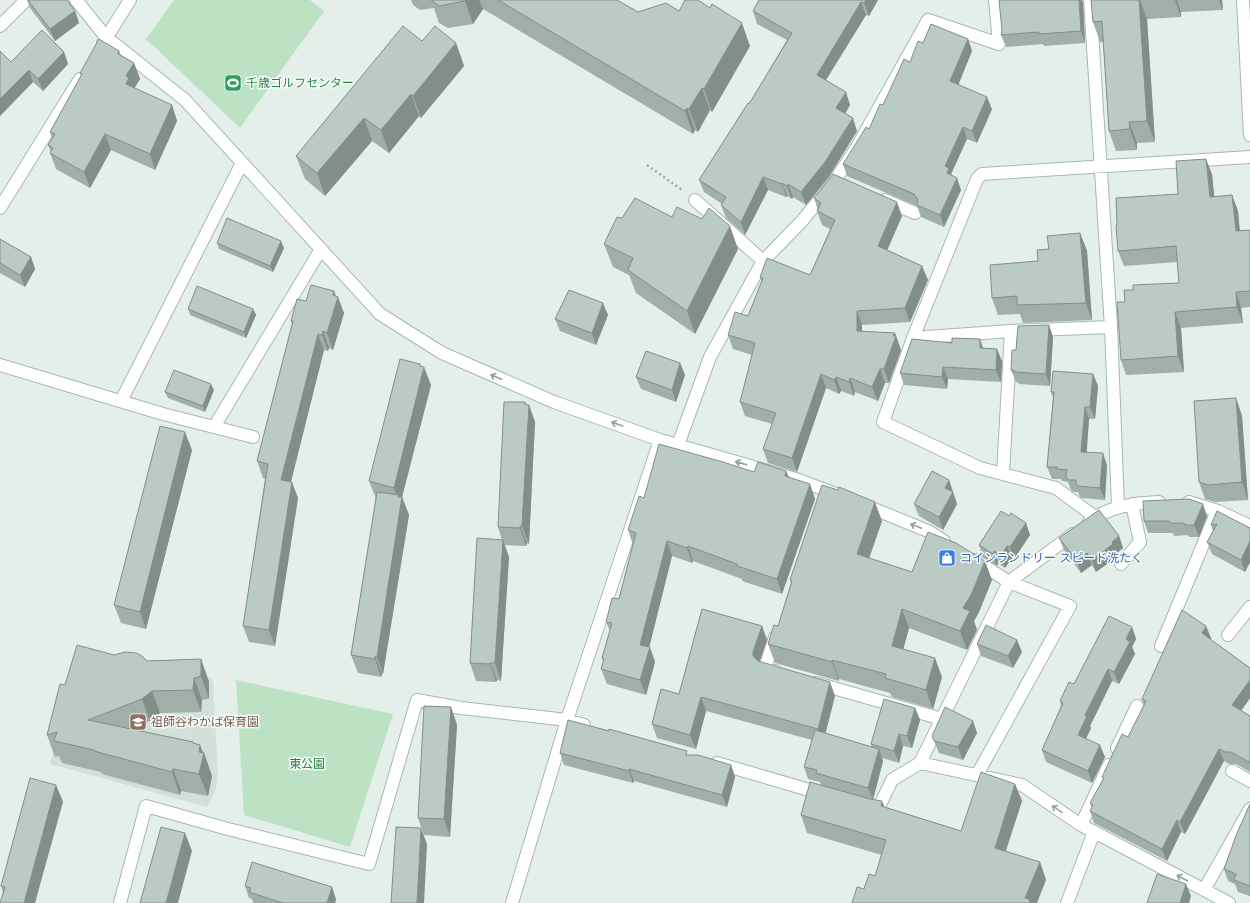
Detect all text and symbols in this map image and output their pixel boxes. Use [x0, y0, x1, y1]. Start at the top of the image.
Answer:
sports icon: 千歳ゴルフセンター [223, 73, 243, 93]
place label: 千歳ゴルフセンター [246, 76, 354, 90]
one-way arrow [491, 372, 503, 380]
one-way arrow [611, 420, 623, 428]
one-way arrow [735, 459, 748, 466]
one-way arrow [910, 522, 922, 530]
shop icon: コインランドリー スピード洗たく [937, 548, 957, 568]
place label: コインランドリー スピード洗たく [960, 551, 1143, 565]
school or university icon: 祖師谷わかば保育園 [128, 712, 148, 732]
place label: 祖師谷わかば保育園 [151, 715, 259, 729]
park label: 東公園 [289, 757, 325, 771]
one-way arrow [1051, 805, 1062, 813]
one-way arrow [1177, 874, 1189, 881]

